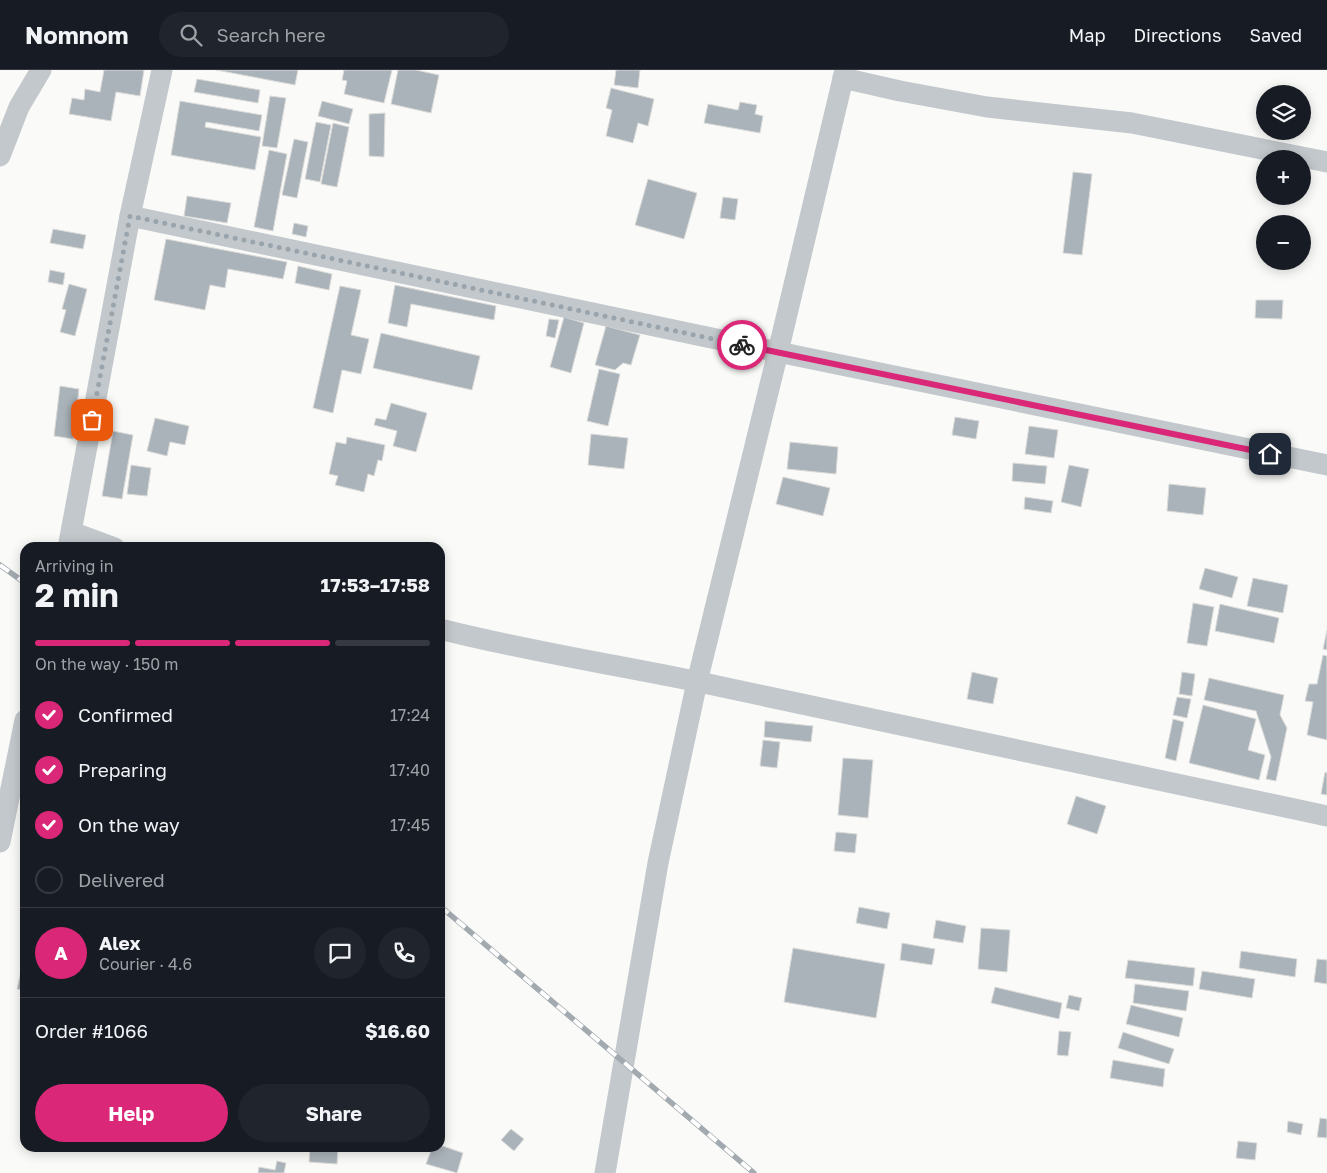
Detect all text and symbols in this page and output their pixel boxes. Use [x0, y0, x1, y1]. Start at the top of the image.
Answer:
search box [159, 12, 509, 57]
text: Nomnom [25, 20, 129, 49]
icon: search [177, 21, 205, 49]
text: Search here [217, 23, 325, 46]
text: Map [1069, 24, 1105, 46]
text: Directions [1133, 24, 1221, 46]
text: Saved [1249, 24, 1302, 46]
map controls [1256, 85, 1311, 270]
button: layers [1256, 85, 1311, 140]
button: + [1256, 150, 1311, 205]
button: − [1256, 215, 1311, 270]
courier [717, 320, 767, 370]
icon: bike [728, 331, 756, 359]
pin [71, 399, 113, 441]
icon: bag [78, 406, 106, 434]
pin [1249, 433, 1291, 475]
icon: home [1256, 440, 1284, 468]
text: Arriving in [35, 556, 114, 576]
text: 17:53–17:58 [321, 573, 430, 596]
text: 2 min [35, 576, 119, 614]
text: On the way · 150 m [35, 654, 178, 674]
icon: check [35, 701, 63, 729]
text: Confirmed [78, 703, 173, 726]
text: 17:24 [390, 705, 430, 725]
icon: check [35, 756, 63, 784]
text: Preparing [78, 758, 167, 781]
text: 17:40 [389, 760, 430, 780]
icon: check [35, 811, 63, 839]
text: On the way [78, 813, 180, 836]
text: 17:45 [390, 815, 430, 835]
text: Delivered [78, 868, 165, 891]
button: chat [314, 927, 366, 979]
button: phone [378, 927, 430, 979]
text: Alex [99, 931, 140, 954]
text: A [54, 941, 68, 964]
text: Courier · 4.6 [99, 954, 192, 974]
text: Order #1066 [35, 1019, 148, 1042]
text: $16.60 [365, 1019, 430, 1042]
button: Help [35, 1084, 228, 1142]
button: Share [238, 1084, 430, 1142]

